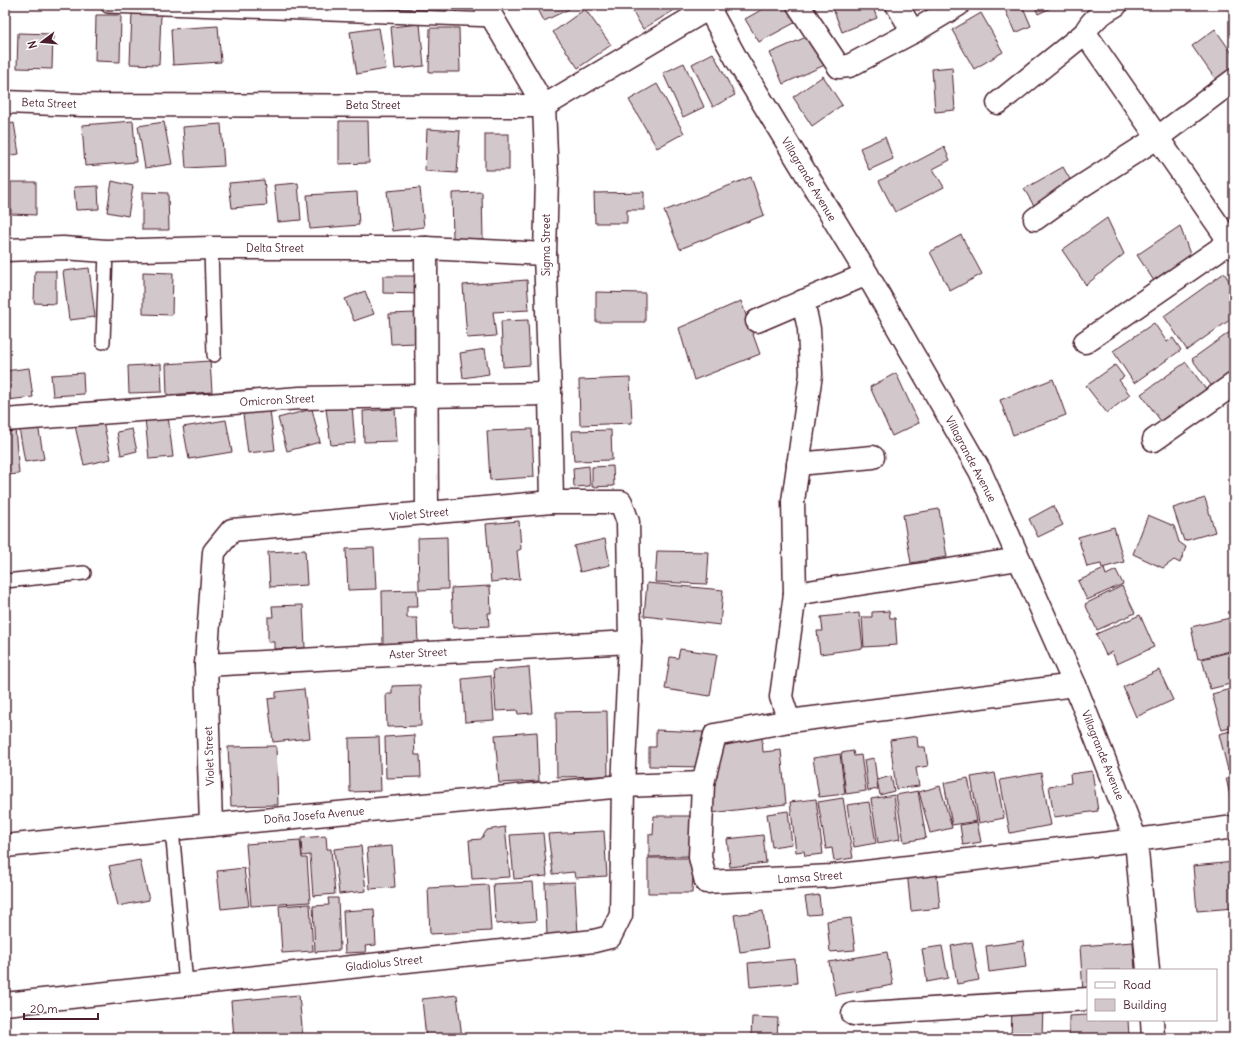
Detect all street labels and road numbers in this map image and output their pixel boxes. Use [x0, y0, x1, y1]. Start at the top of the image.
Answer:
street label: Beta Street [21, 95, 77, 111]
street label: Beta Street [345, 98, 401, 112]
street label: Villagrande Avenue [778, 134, 840, 224]
street label: Sigma Street [539, 213, 553, 276]
street label: Delta Street [246, 241, 304, 255]
street label: Omicron Street [239, 391, 315, 409]
street label: Villagrande Avenue [942, 414, 1000, 505]
street label: Violet Street [389, 504, 450, 524]
street label: Aster Street [389, 644, 448, 662]
street label: Villagrande Avenue [1079, 708, 1127, 802]
street label: Violet Street [201, 726, 217, 786]
street label: Doña Josefa Avenue [263, 804, 365, 826]
street label: Lamsa Street [777, 868, 843, 886]
street label: Gladiolus Street [345, 952, 424, 974]

